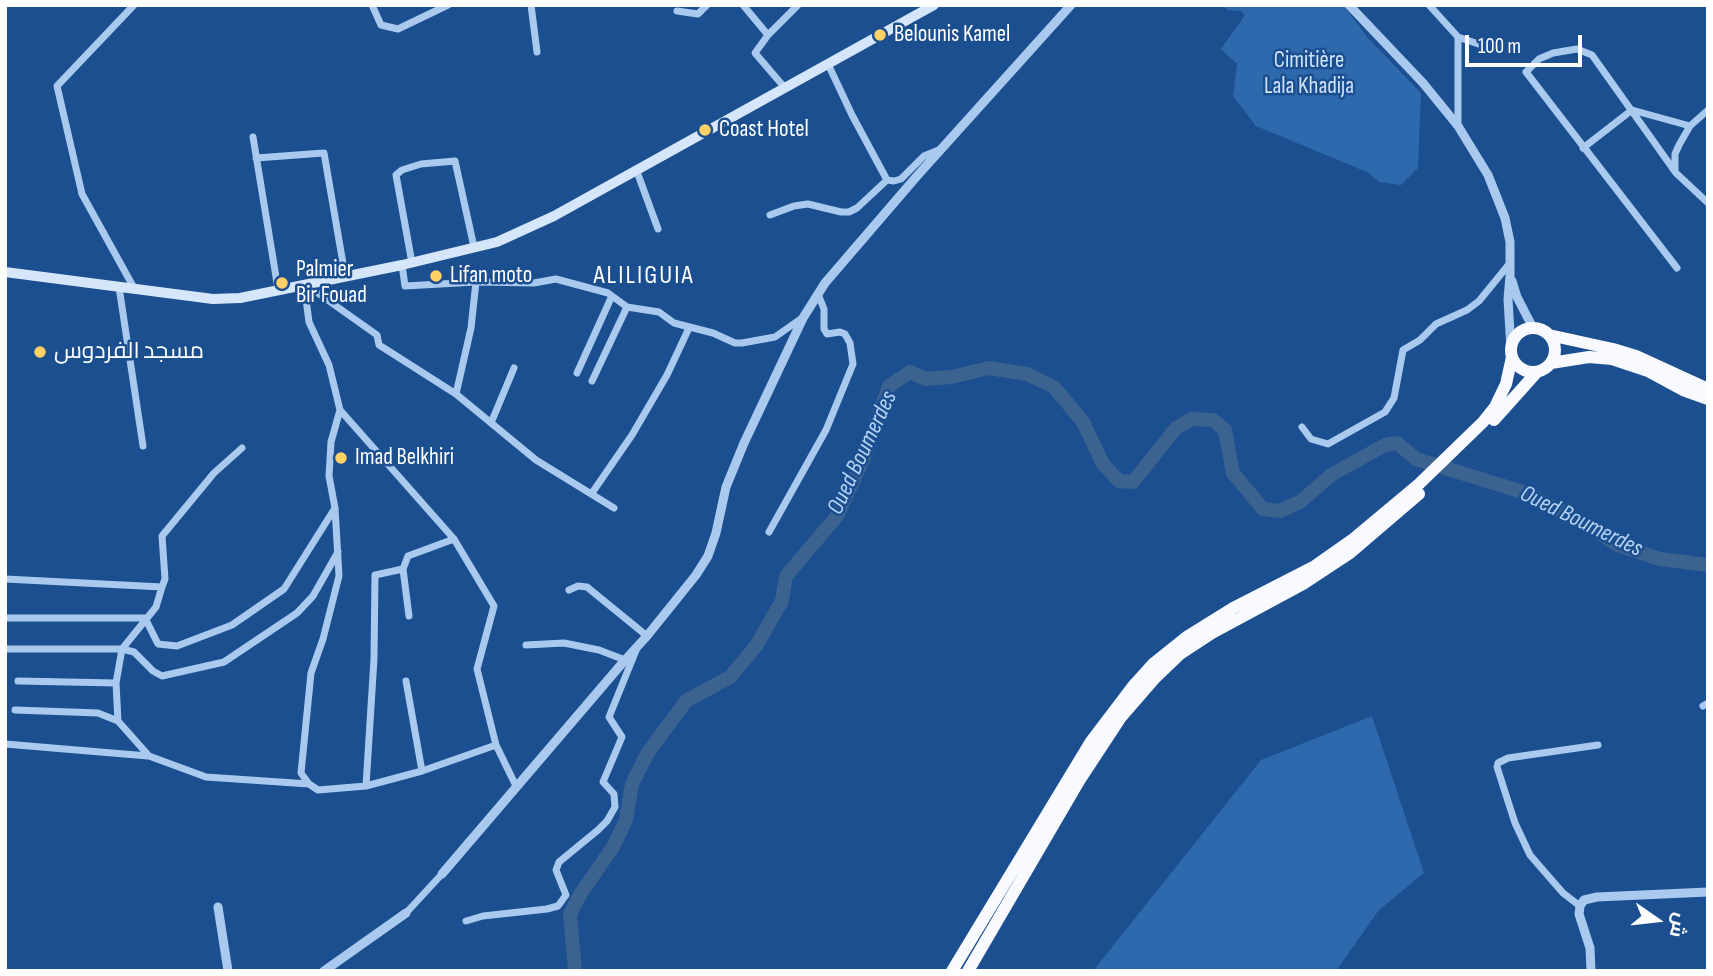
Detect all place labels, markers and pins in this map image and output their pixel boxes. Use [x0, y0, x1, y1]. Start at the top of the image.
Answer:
place label: Belounis Kamel [894, 21, 1010, 49]
marker: Belounis Kamel [872, 27, 888, 43]
place label: Coast Hotel [719, 116, 809, 144]
marker: Coast Hotel [697, 122, 713, 138]
place label: Palmier Bir Fouad [296, 256, 367, 310]
place label: Lifan moto [450, 262, 532, 290]
marker: Lifan moto [428, 268, 444, 284]
marker: Palmier Bir Fouad [274, 275, 290, 291]
place label: مسجد الفردوس [54, 338, 204, 366]
marker: مسجد الفردوس [32, 344, 48, 360]
place label: Imad Belkhiri [355, 444, 454, 472]
marker: Imad Belkhiri [333, 450, 349, 466]

